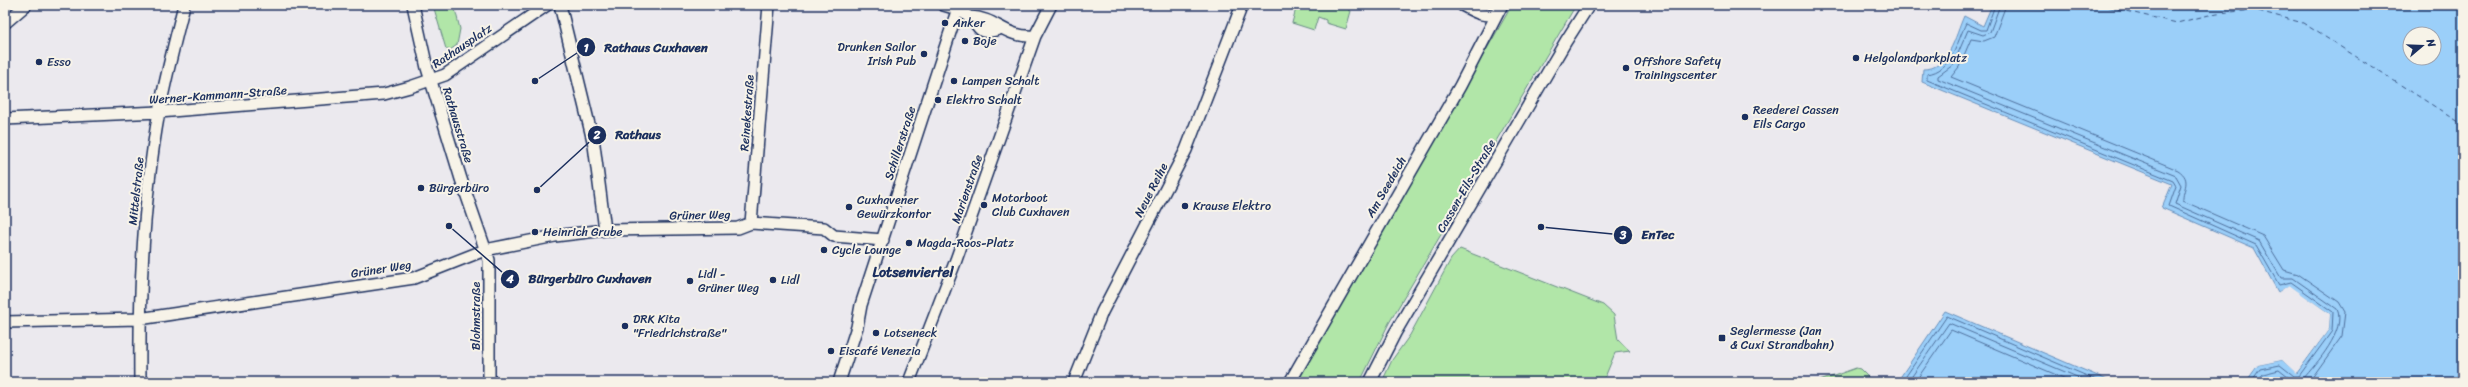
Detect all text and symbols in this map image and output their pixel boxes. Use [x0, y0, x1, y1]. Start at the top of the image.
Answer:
place label: Anker [952, 12, 986, 34]
street label: Rathausplatz [427, 18, 497, 74]
marker: Anker [940, 18, 950, 28]
north arrow [2402, 26, 2442, 66]
place label: Boje [973, 30, 997, 52]
callout: Rathaus Cuxhaven [576, 35, 716, 60]
text: N [2420, 35, 2441, 50]
text: Rathaus Cuxhaven [603, 36, 709, 59]
place label: Drunken Sailor Irish Pub [838, 36, 917, 72]
marker: Boje [960, 36, 970, 46]
text: 1 [583, 37, 589, 59]
place label: Helgolandparkplatz [1864, 47, 1967, 69]
marker: Drunken Sailor Irish Pub [919, 49, 929, 59]
place label: Offshore Safety Trainingscenter [1634, 50, 1722, 86]
place label: Esso [47, 51, 71, 73]
marker: Helgolandparkplatz [1851, 53, 1861, 63]
marker: Esso [34, 57, 44, 67]
marker: Offshore Safety Trainingscenter [1621, 63, 1631, 73]
place label: Lampen Schalt [962, 70, 1039, 92]
street label: Reinekestraße [733, 74, 761, 152]
marker: Lampen Schalt [949, 76, 959, 86]
street label: Werner-Kammann-Straße [148, 79, 288, 111]
street label: Rathausstraße [436, 84, 480, 166]
place label: Elektro Schalt [946, 89, 1022, 111]
marker: Elektro Schalt [933, 95, 943, 105]
place label: Reederei Cassen Eils Cargo [1753, 99, 1839, 135]
street label: Schillerstraße [878, 103, 922, 183]
marker: Reederei Cassen Eils Cargo [1740, 112, 1750, 122]
callout: Rathaus [587, 122, 669, 147]
text: Rathaus [614, 123, 662, 146]
text: 2 [593, 124, 601, 146]
street label: Cassen-Eils-Straße [1430, 135, 1502, 237]
street label: Marienstraße [945, 151, 989, 227]
street label: Am Seedeich [1359, 152, 1412, 223]
street label: Mittelstraße [121, 156, 151, 226]
street label: Neue Reihe [1128, 159, 1174, 221]
place label: Bürgerbüro [429, 177, 489, 199]
marker: Bürgerbüro [416, 183, 426, 193]
place label: Motorboot Club Cuxhaven [992, 187, 1070, 223]
place label: Cuxhavener Gewürzkontor [857, 189, 932, 225]
place label: Krause Elektro [1193, 195, 1271, 217]
marker: Motorboot Club Cuxhaven [979, 200, 989, 210]
marker: Krause Elektro [1180, 201, 1190, 211]
marker: Cuxhavener Gewürzkontor [844, 202, 854, 212]
street label: Grüner Weg [669, 203, 731, 227]
place label: Heinrich Grube [543, 221, 622, 243]
callout: EnTec [1613, 222, 1682, 247]
text: EnTec [1641, 223, 1675, 246]
text: 3 [1619, 224, 1627, 246]
marker: Heinrich Grube [530, 227, 540, 237]
place label: Magda-Roos-Platz [917, 232, 1014, 254]
marker: Magda-Roos-Platz [904, 238, 914, 248]
place label: Cycle Lounge [832, 239, 901, 261]
marker: Cycle Lounge [819, 245, 829, 255]
street label: Grüner Weg [349, 253, 413, 285]
district label: Lotsenviertel [872, 260, 955, 285]
place label: Lidl - Grüner Weg [698, 263, 759, 299]
callout: Bürgerbüro Cuxhaven [500, 266, 659, 291]
text: Bürgerbüro Cuxhaven [528, 267, 653, 290]
text: 4 [505, 268, 514, 290]
place label: Lidl [781, 269, 800, 291]
marker: Lidl [768, 275, 778, 285]
marker: Lidl - Grüner Weg [685, 276, 695, 286]
street label: Blohmstraße [465, 282, 487, 350]
place label: DRK Kita "Friedrichstraße" [633, 308, 727, 344]
place label: Seglermesse (Jan & Cuxi Strandbahn) [1730, 320, 1834, 356]
marker: DRK Kita "Friedrichstraße" [620, 321, 630, 331]
place label: Lotseneck [884, 322, 938, 344]
marker: Lotseneck [871, 328, 881, 338]
marker: Seglermesse (Jan & Cuxi Strandbahn) [1717, 333, 1727, 343]
place label: Eiscafé Venezia [839, 340, 921, 362]
marker: Eiscafé Venezia [826, 346, 836, 356]

